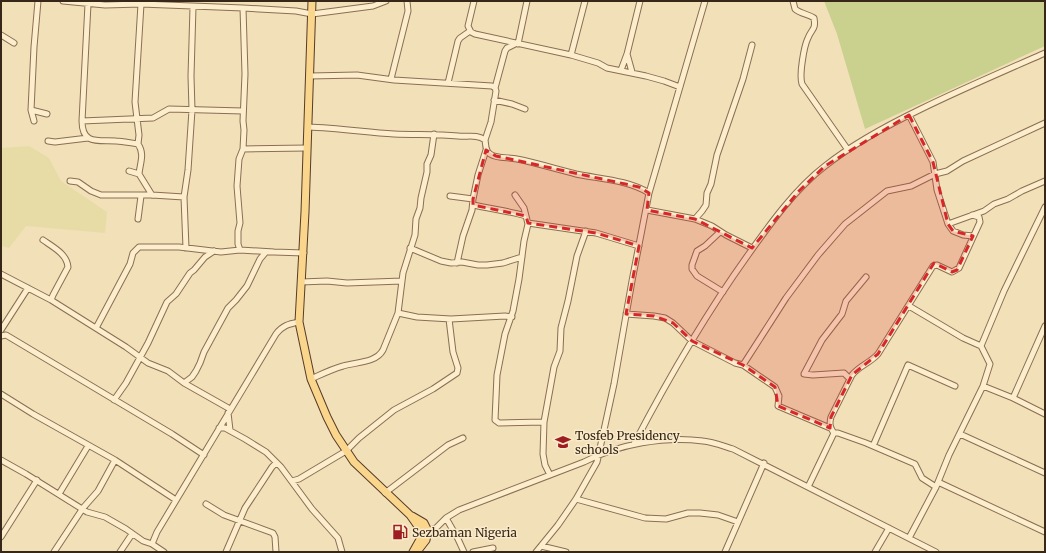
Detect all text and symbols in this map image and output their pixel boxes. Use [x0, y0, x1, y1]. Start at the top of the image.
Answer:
place label: Tosfeb Presidency schools [575, 428, 680, 457]
school or university icon: Tosfeb Presidency schools [554, 433, 572, 451]
fuel station icon: Sezbaman Nigeria [391, 523, 409, 541]
place label: Sezbaman Nigeria [412, 525, 517, 540]

